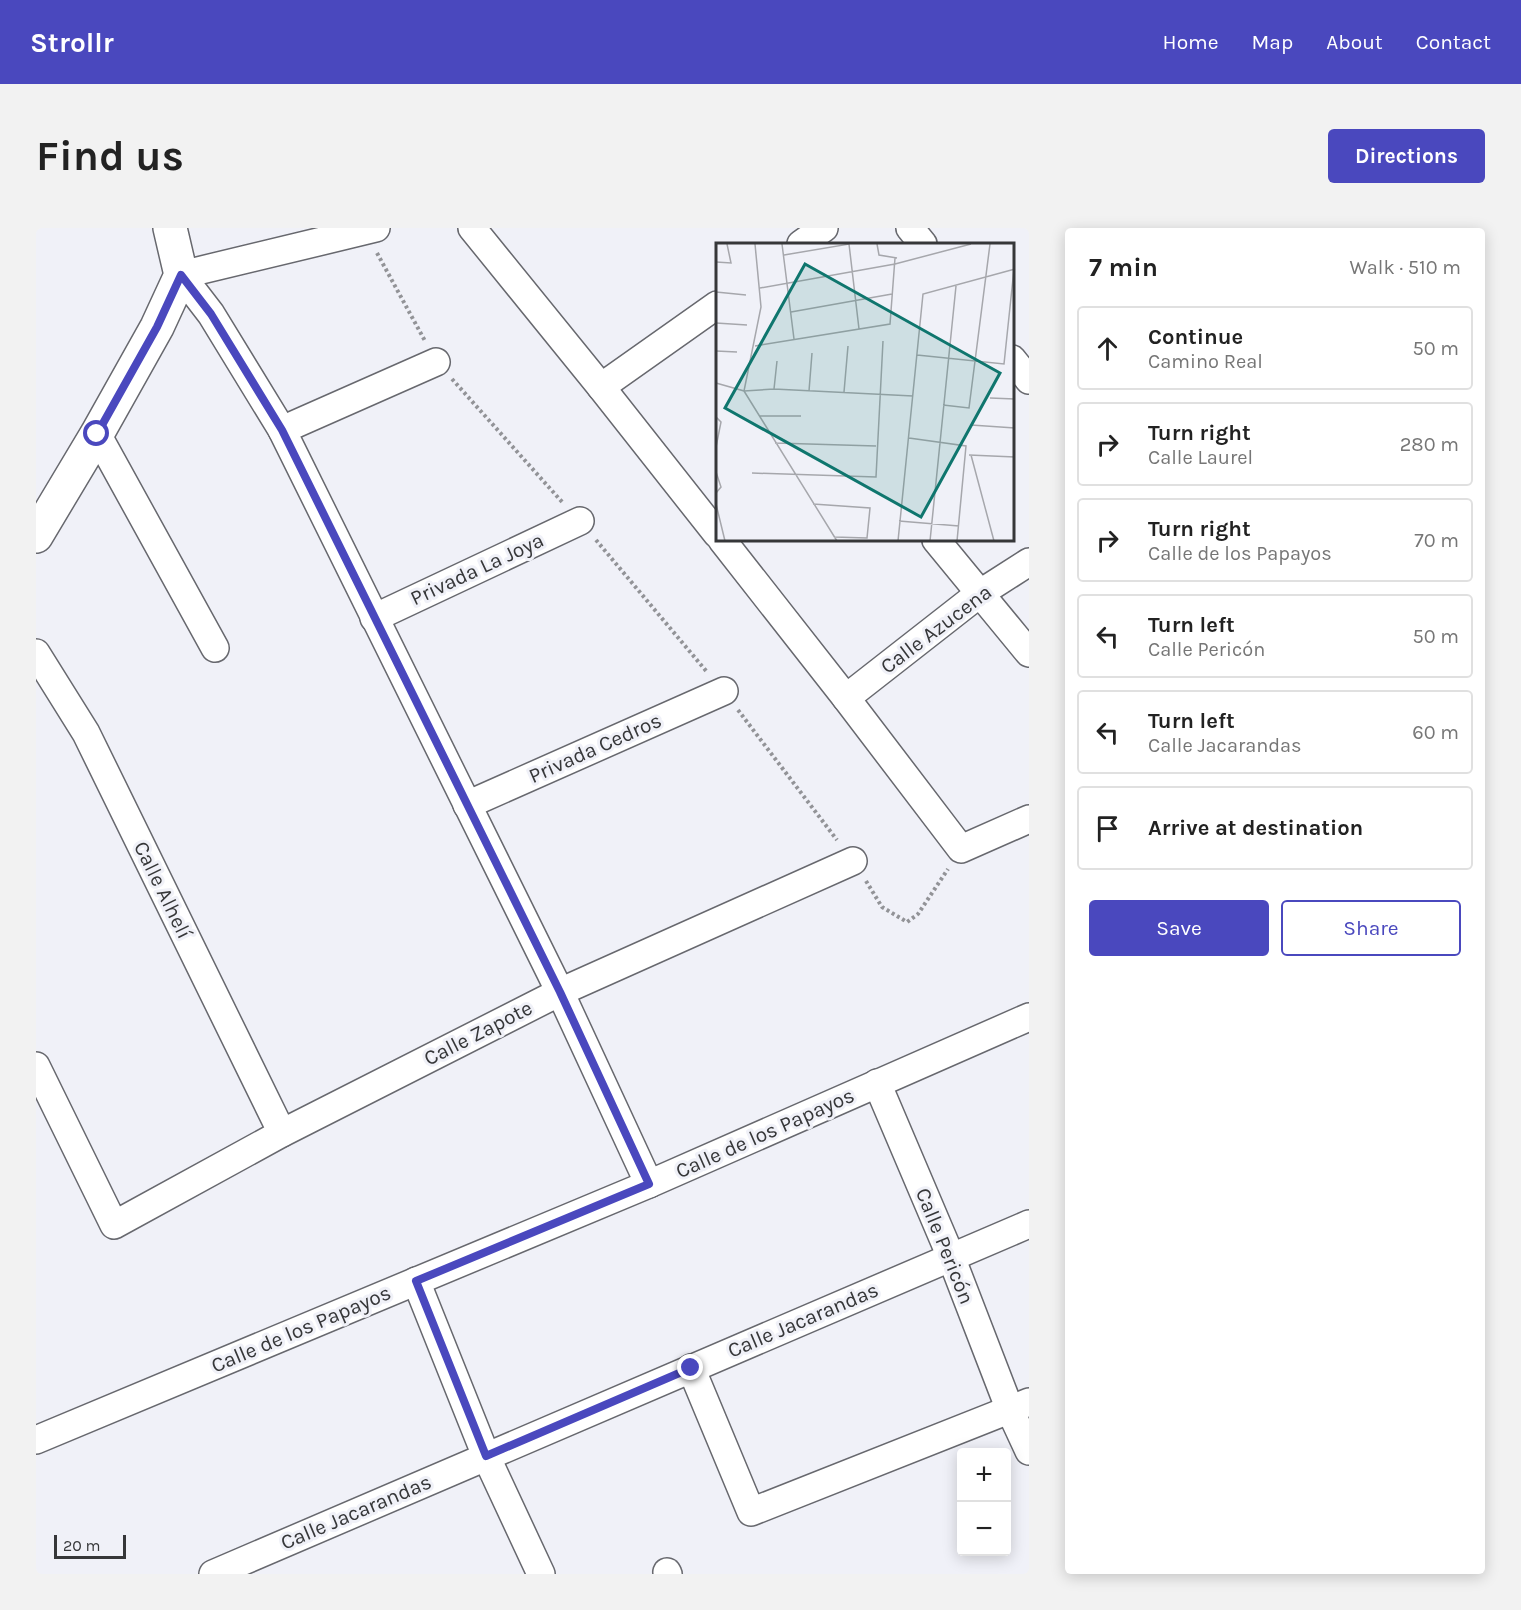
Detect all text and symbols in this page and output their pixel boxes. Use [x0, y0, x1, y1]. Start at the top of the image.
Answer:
text: Strollr [30, 26, 114, 59]
text: Home [1163, 30, 1219, 54]
text: Map [1252, 30, 1293, 54]
text: About [1326, 30, 1383, 54]
text: Contact [1416, 30, 1491, 54]
button: Directions [1328, 129, 1485, 183]
text: Find us [36, 131, 184, 181]
inset map [716, 243, 1014, 542]
text: 7 min [1089, 252, 1158, 283]
text: Walk · 510 m [1350, 256, 1461, 279]
text: Continue [1148, 324, 1243, 350]
icon: ahead [1091, 332, 1124, 365]
text: 50 m [1412, 337, 1459, 360]
text: Camino Real [1148, 350, 1263, 373]
route start [83, 420, 109, 446]
text: Turn right [1148, 420, 1251, 446]
icon: right [1091, 428, 1124, 461]
text: 280 m [1400, 433, 1459, 456]
text: Calle Laurel [1148, 446, 1253, 469]
text: Turn right [1148, 516, 1251, 542]
icon: right [1091, 524, 1124, 557]
street label: Privada La Joya [407, 528, 547, 610]
text: 70 m [1414, 529, 1459, 552]
text: Calle de los Papayos [1148, 542, 1332, 565]
street label: Calle Azucena [876, 580, 996, 678]
text: Turn left [1148, 612, 1235, 638]
icon: left [1091, 620, 1124, 653]
text: 50 m [1412, 625, 1459, 648]
text: Calle Pericón [1148, 638, 1265, 661]
street label: Privada Cedros [525, 708, 665, 788]
text: Turn left [1148, 708, 1235, 734]
icon: left [1091, 716, 1124, 749]
text: 60 m [1412, 721, 1459, 744]
text: Calle Jacarandas [1148, 734, 1302, 757]
icon: arrive [1091, 812, 1124, 845]
text: Arrive at destination [1148, 815, 1363, 841]
street label: Calle Alhelí [129, 837, 197, 943]
button: Save [1089, 900, 1269, 956]
button: Share [1281, 900, 1461, 956]
street label: Calle Zapote [420, 995, 536, 1071]
street label: Calle de los Papayos [672, 1083, 858, 1183]
street label: Calle Pericón [911, 1184, 979, 1308]
street label: Calle Jacarandas [724, 1277, 882, 1363]
street label: Calle de los Papayos [208, 1280, 394, 1378]
route end [677, 1354, 703, 1380]
map controls [957, 1448, 1011, 1556]
button: + [957, 1448, 1011, 1502]
street label: Calle Jacarandas [277, 1469, 435, 1555]
button: − [957, 1502, 1011, 1556]
scale bar [54, 1532, 126, 1560]
text: 20 m [63, 1536, 101, 1555]

